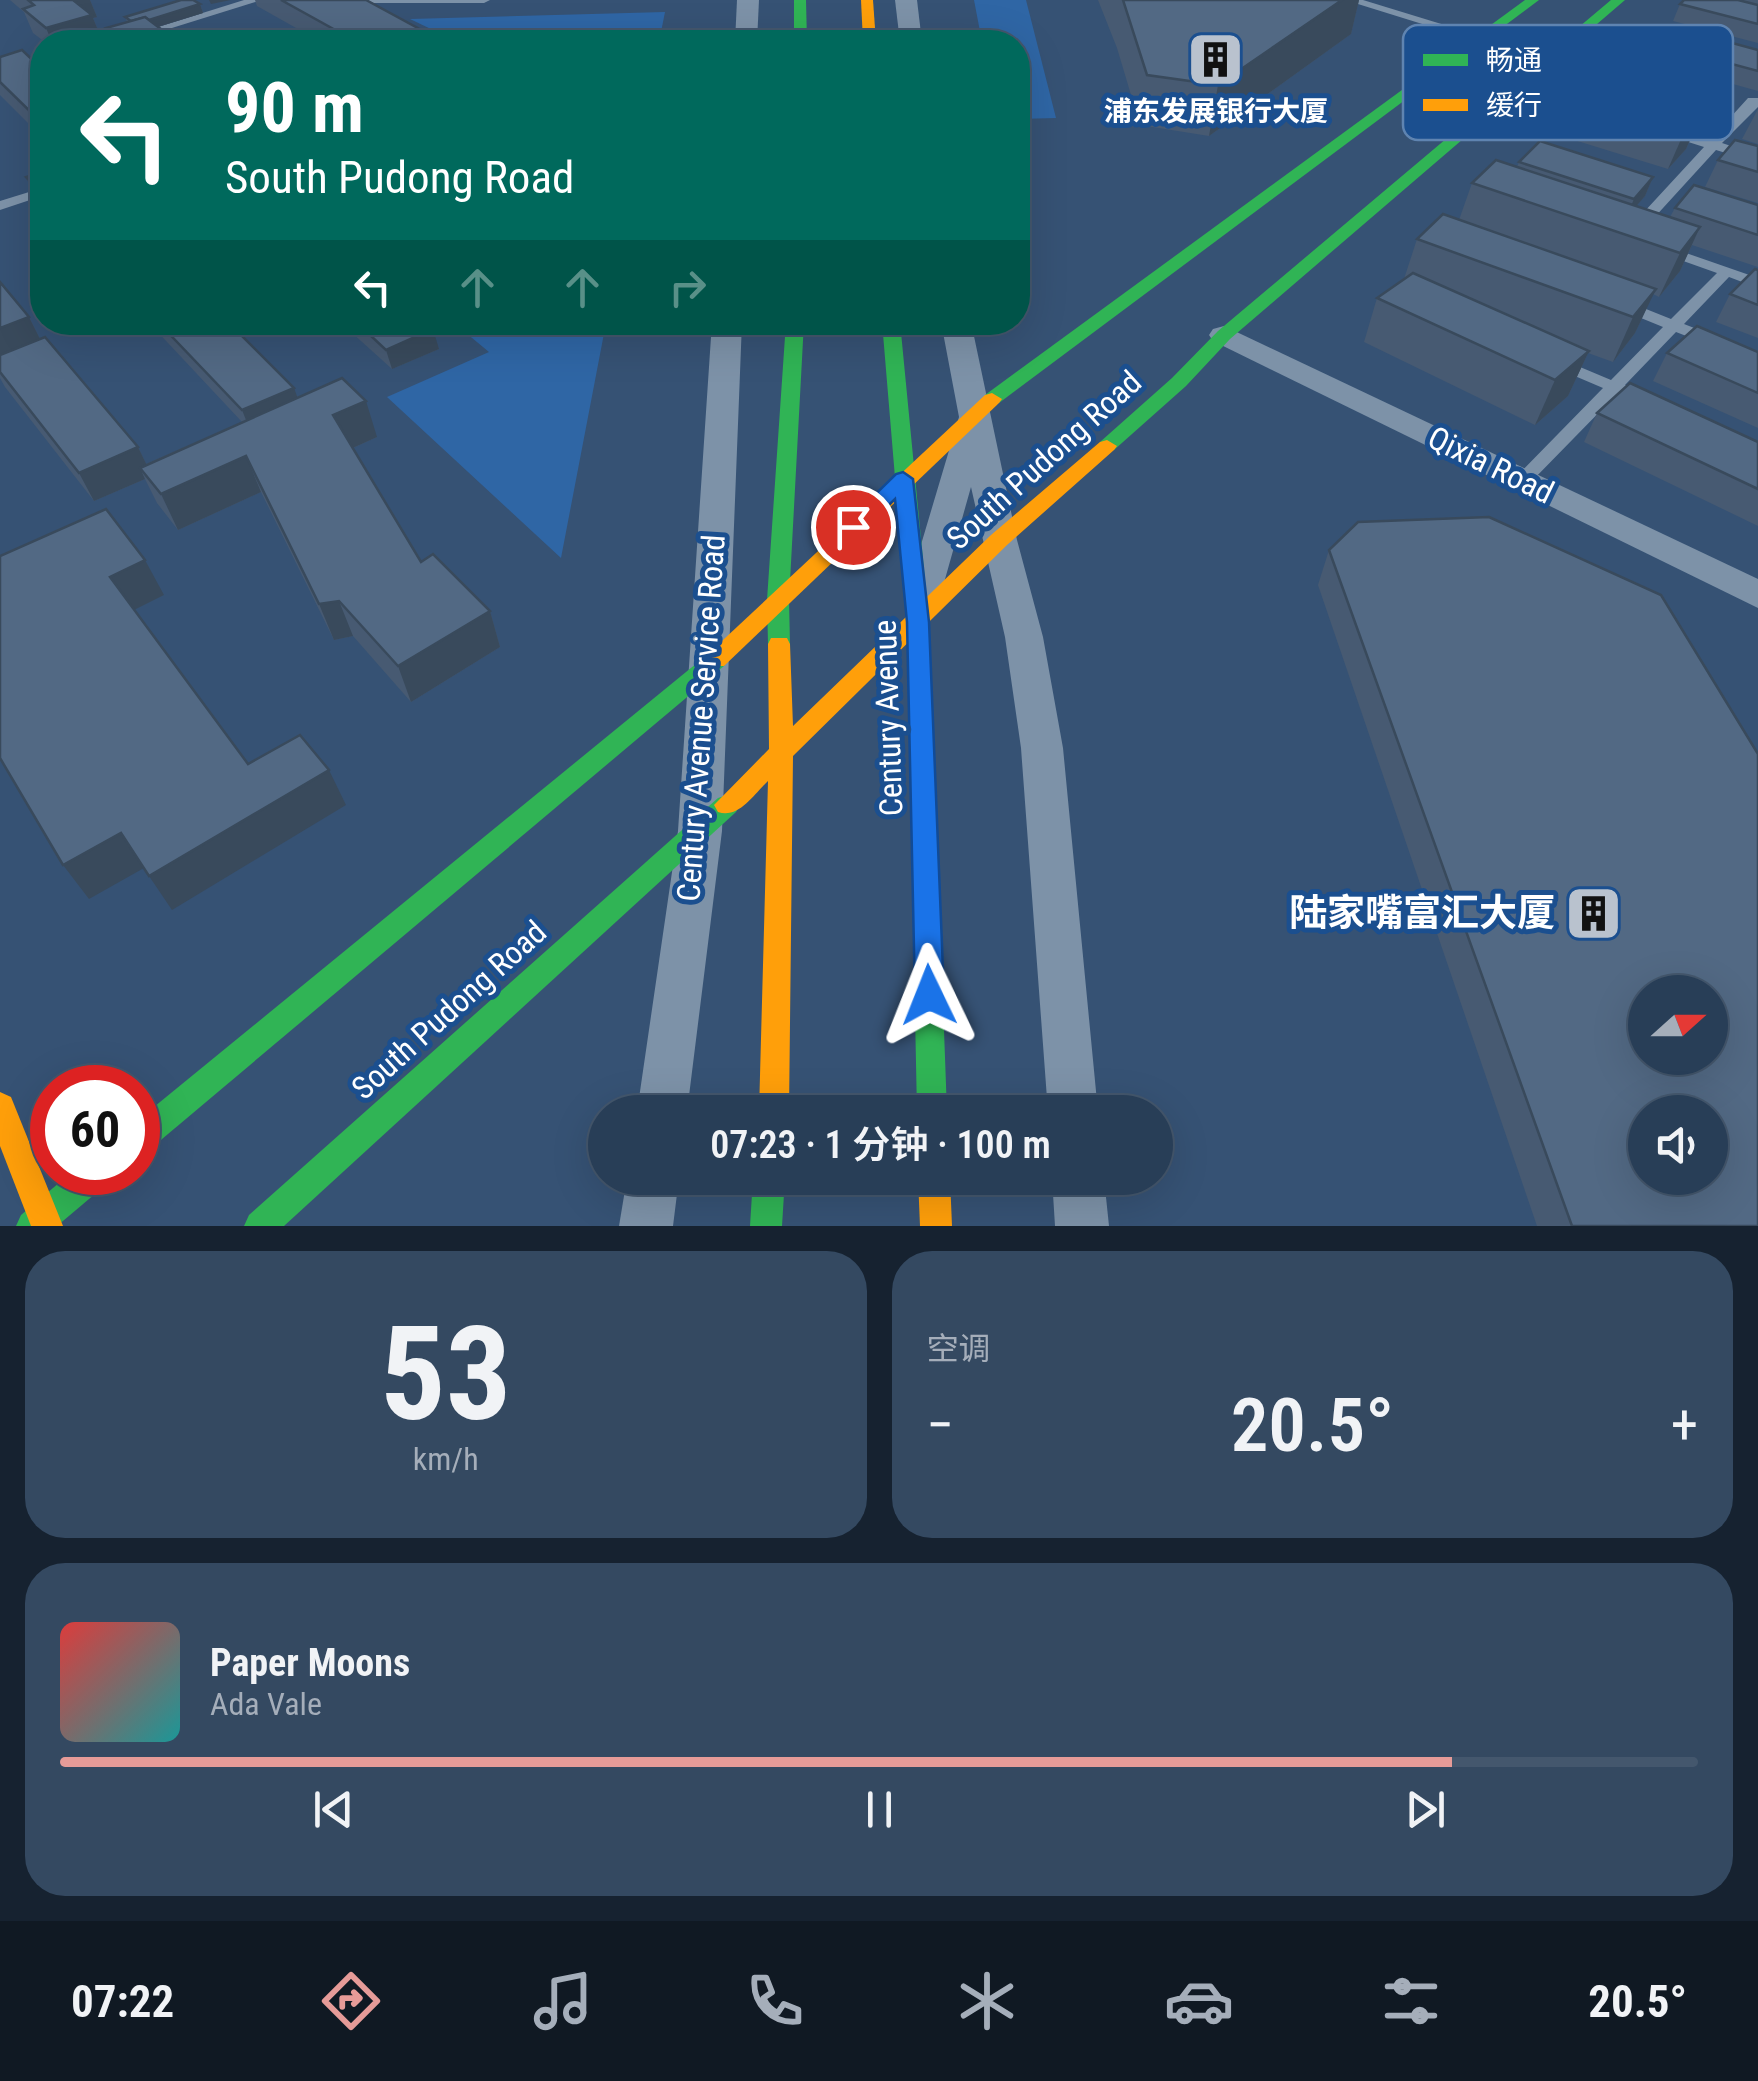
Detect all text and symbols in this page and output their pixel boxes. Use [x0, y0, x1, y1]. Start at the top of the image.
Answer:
legend [1403, 25, 1733, 140]
building icon: 浦东发展银行大厦 [1186, 30, 1246, 90]
text: 畅通 [1486, 44, 1542, 77]
text: 90 m [225, 67, 364, 149]
icon: left [60, 70, 190, 200]
text: 缓行 [1486, 89, 1542, 122]
place label: 浦东发展银行大厦 [1104, 95, 1328, 128]
text: South Pudong Road [225, 151, 574, 204]
icon: left [345, 260, 400, 315]
icon: ahead [450, 260, 505, 315]
icon: ahead [555, 260, 610, 315]
icon: right [660, 260, 715, 315]
street label: South Pudong Road [939, 363, 1149, 557]
street label: Qixia Road [1422, 418, 1560, 512]
pin [811, 485, 896, 570]
icon: arrive [826, 500, 881, 555]
street label: Century Avenue Service Road [669, 533, 733, 903]
street label: Century Avenue [866, 619, 910, 817]
building icon: 陆家嘴富汇大厦 [1564, 883, 1624, 943]
place label: 陆家嘴富汇大厦 [1289, 891, 1555, 935]
street label: South Pudong Road [344, 913, 554, 1107]
position arrow [877, 943, 981, 1047]
north arrow [1628, 975, 1728, 1075]
map controls [1628, 975, 1728, 1195]
speed limit sign: 60 [30, 1065, 160, 1195]
button: sound [1628, 1095, 1728, 1195]
text: 07:23 · 1 分钟 · 100 m [710, 1123, 1051, 1167]
text: 53 [380, 1298, 511, 1451]
text: 空调 [927, 1330, 991, 1368]
text: 20.5° [1231, 1381, 1394, 1469]
text: − [927, 1393, 954, 1457]
text: + [1671, 1393, 1698, 1457]
text: km/h [413, 1440, 479, 1478]
text: Paper Moons [210, 1641, 410, 1685]
text: Ada Vale [210, 1685, 322, 1723]
icon: previous [306, 1782, 361, 1837]
icon: pause [852, 1782, 907, 1837]
icon: next [1398, 1782, 1453, 1837]
icon: directions [316, 1966, 386, 2036]
icon: music [528, 1966, 598, 2036]
icon: phone [740, 1966, 810, 2036]
icon: climate [952, 1966, 1022, 2036]
icon: car [1164, 1966, 1234, 2036]
icon: filters [1376, 1966, 1446, 2036]
text: 07:22 [71, 1975, 174, 2028]
text: 20.5° [1588, 1975, 1687, 2028]

